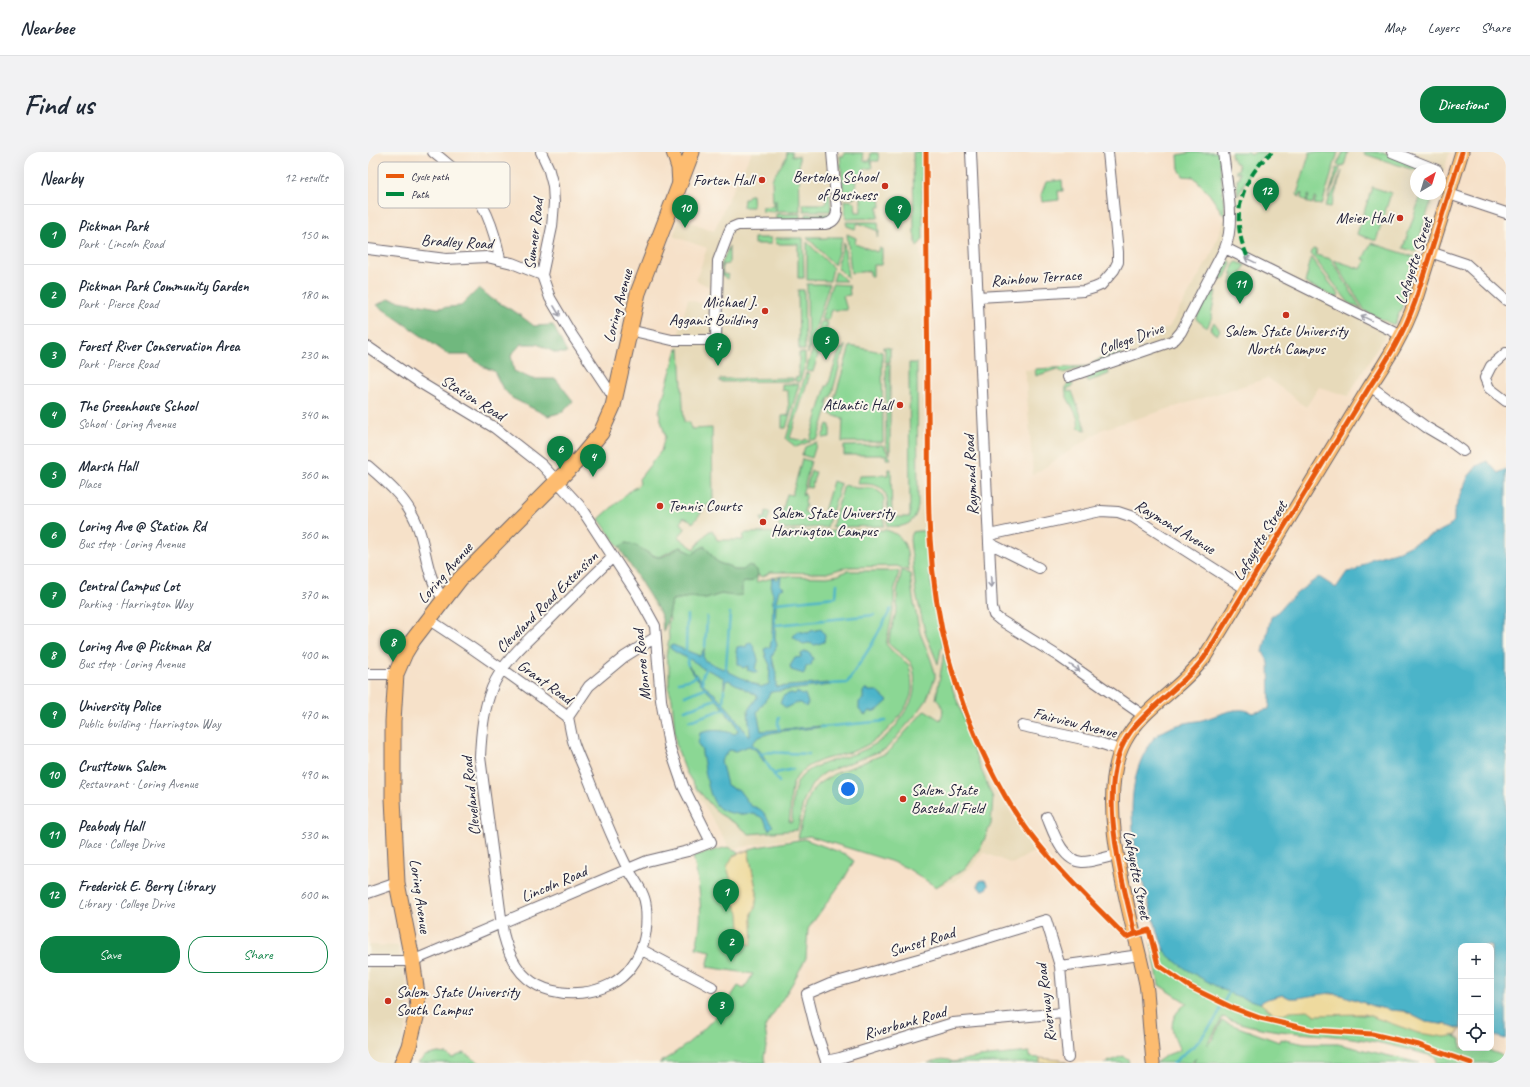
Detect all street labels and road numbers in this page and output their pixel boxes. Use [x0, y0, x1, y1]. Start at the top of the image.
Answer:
street label: Sumner Road [520, 194, 549, 271]
street label: Lafayette Street [1391, 214, 1438, 307]
street label: Bradley Road [421, 230, 496, 254]
street label: Rainbow Terrace [990, 265, 1084, 291]
street label: Loring Avenue [599, 266, 638, 345]
street label: College Drive [1096, 317, 1168, 360]
street label: Station Road [437, 370, 511, 427]
street label: Raymond Road [959, 431, 983, 516]
street label: Raymond Avenue [1131, 495, 1220, 560]
street label: Lafayette Street [1228, 496, 1293, 585]
street label: Loring Avenue [413, 537, 478, 608]
street label: Cleveland Road Extension [492, 546, 603, 657]
street label: Monroe Road [628, 626, 656, 702]
street label: Grant Road [514, 655, 579, 710]
street label: Fairview Avenue [1031, 703, 1120, 743]
street label: Cleveland Road [457, 753, 485, 837]
street label: Lafayette Street [1119, 829, 1156, 923]
street label: Loring Avenue [405, 858, 435, 936]
street label: Lincoln Road [518, 860, 592, 907]
street label: Sunset Road [887, 922, 960, 961]
street label: Riverway Road [1031, 960, 1061, 1043]
street label: Riverbank Road [861, 1001, 951, 1044]

